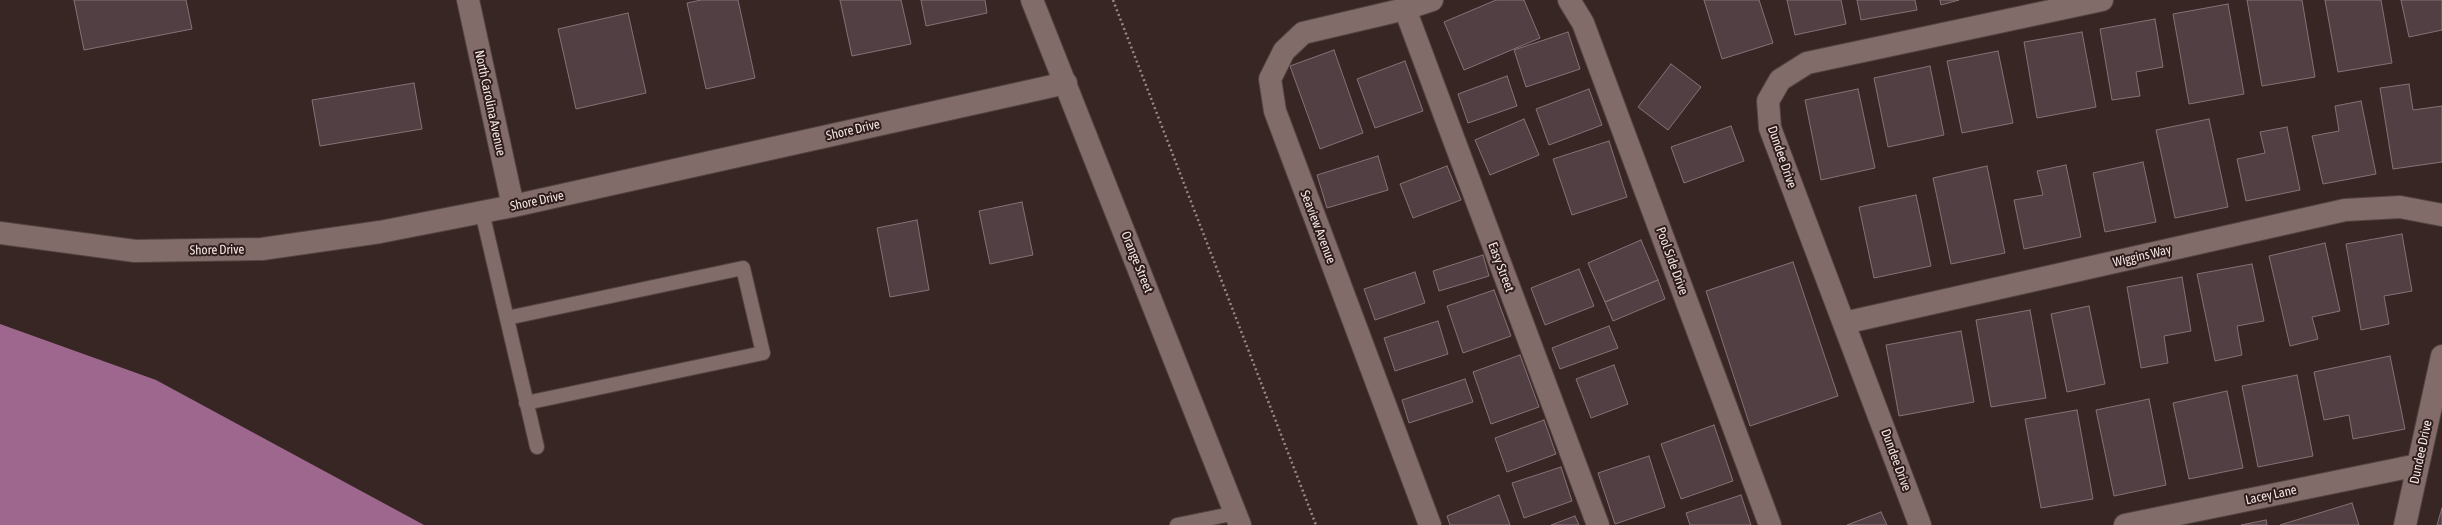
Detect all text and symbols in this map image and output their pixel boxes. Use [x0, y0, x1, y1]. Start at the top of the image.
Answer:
street label: North Carolina Avenue [471, 49, 509, 157]
street label: Shore Drive [825, 116, 881, 144]
street label: Dundee Drive [1764, 124, 1800, 190]
street label: Shore Drive [509, 188, 565, 214]
street label: Seaview Avenue [1297, 188, 1339, 266]
street label: Pool Side Drive [1652, 225, 1692, 297]
street label: Orange Street [1118, 229, 1156, 295]
street label: Easy Street [1484, 240, 1518, 294]
street label: Shore Drive [190, 242, 244, 258]
street label: Wiggins Way [2111, 242, 2173, 270]
street label: Dundee Drive [2407, 419, 2435, 485]
street label: Dundee Drive [1878, 427, 1914, 493]
street label: Lacey Lane [2244, 482, 2298, 508]

